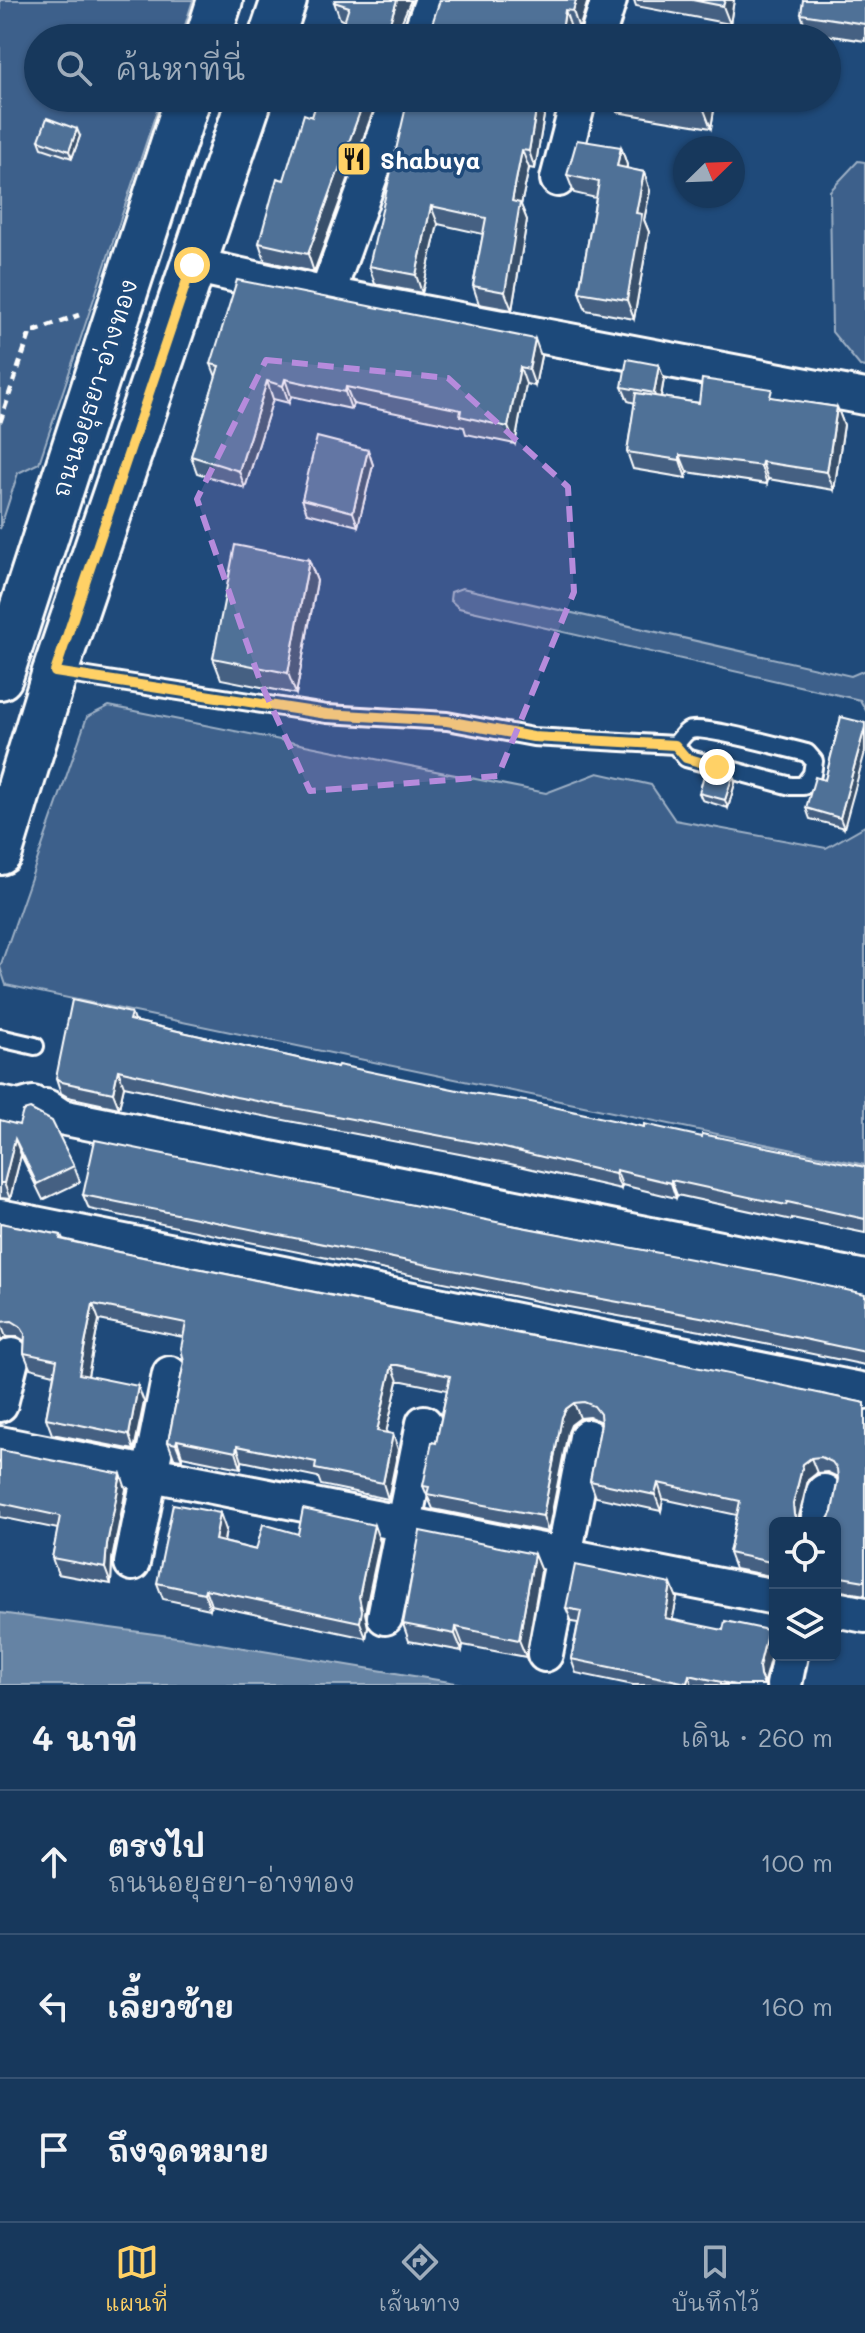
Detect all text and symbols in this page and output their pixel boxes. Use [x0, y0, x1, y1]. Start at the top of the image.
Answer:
search box [24, 24, 841, 112]
icon: search [52, 46, 96, 90]
text: ค้นหาที่นี่ [116, 48, 245, 88]
north arrow [673, 136, 745, 208]
restaurant icon: Shabuya [335, 140, 373, 178]
place label: Shabuya [380, 144, 480, 175]
route start [174, 247, 210, 283]
street label: ถนนอยุธยา-อ่างทอง [44, 275, 147, 502]
route end [699, 749, 735, 785]
map controls [769, 1517, 841, 1661]
button: locate [769, 1517, 841, 1589]
button: layers [769, 1589, 841, 1661]
text: 4 นาที [32, 1715, 138, 1760]
text: เดิน · 260 m [681, 1720, 833, 1754]
text: ตรงไป [108, 1825, 205, 1865]
icon: ahead [32, 1840, 76, 1884]
text: 100 m [760, 1845, 833, 1879]
text: ถนนอยุธยา-อ่างทอง [108, 1865, 355, 1899]
icon: left [32, 1984, 76, 2028]
text: เลี้ยวซ้าย [108, 1986, 234, 2026]
text: 160 m [761, 1989, 833, 2023]
icon: arrive [32, 2128, 76, 2172]
text: ถึงจุดหมาย [108, 2130, 268, 2170]
tab: แผนที่ [105, 2240, 168, 2317]
tab: เส้นทาง [379, 2240, 460, 2317]
tab: บันทึกไว้ [671, 2240, 760, 2317]

